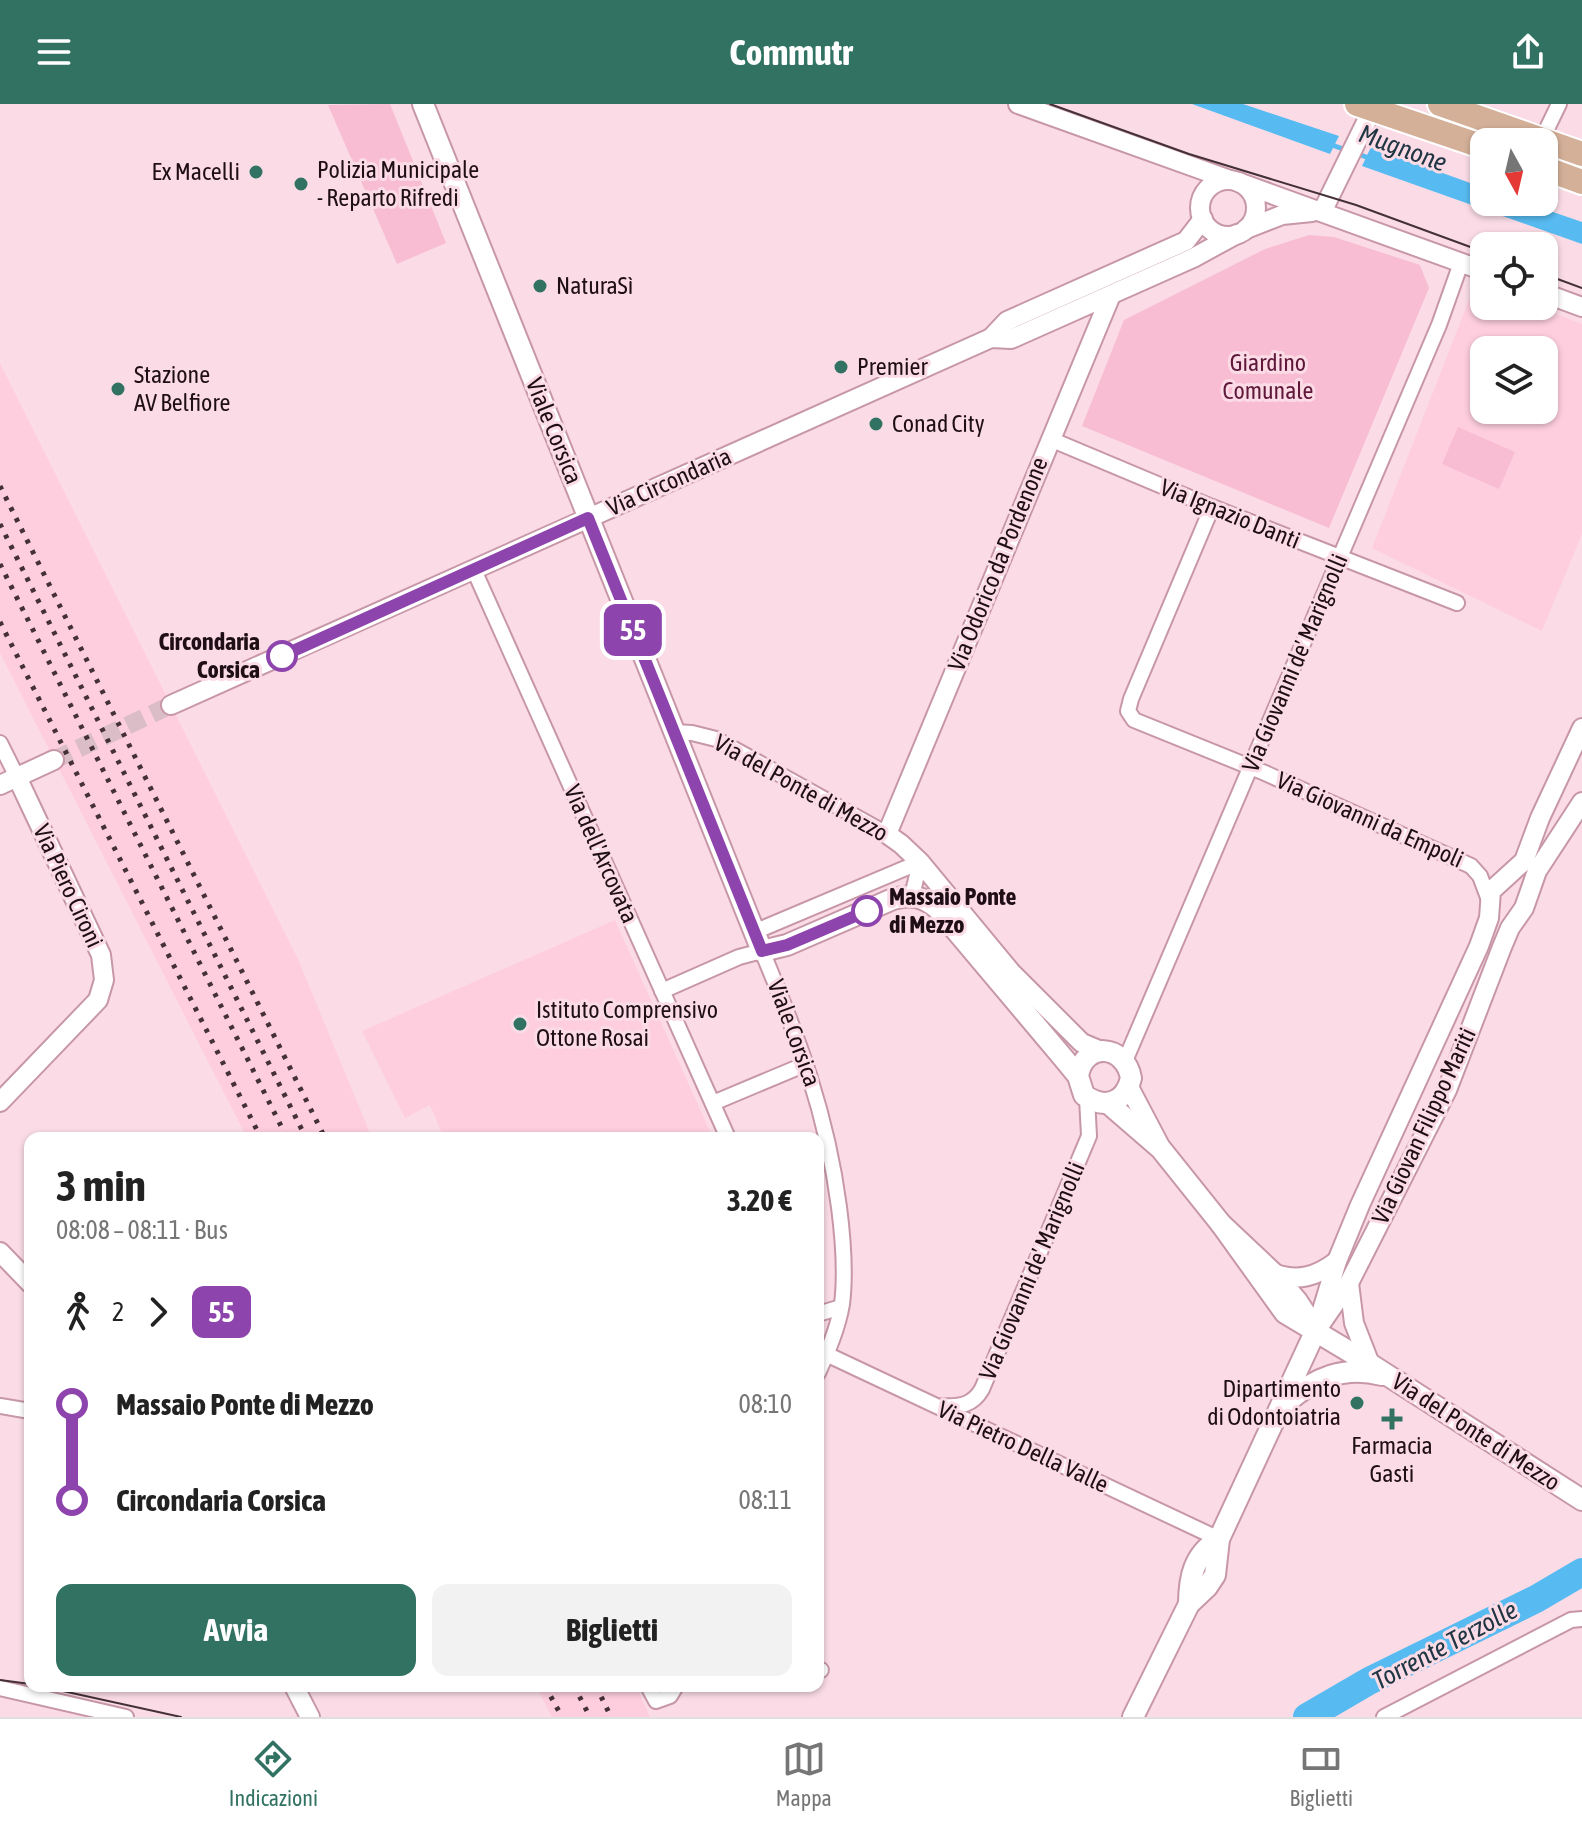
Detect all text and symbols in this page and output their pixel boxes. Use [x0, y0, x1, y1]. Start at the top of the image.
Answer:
icon: menu [32, 30, 76, 74]
icon: share [1506, 30, 1550, 74]
text: Commutr [729, 31, 853, 73]
water label: Mugnone [1355, 118, 1451, 178]
north arrow [1470, 128, 1558, 216]
map controls [1470, 128, 1558, 424]
place label: Polizia Municipale - Reparto Rifredi [317, 156, 479, 211]
place label: Ex Macelli [152, 158, 240, 185]
marker: Ex Macelli [247, 163, 265, 181]
marker: Polizia Municipale - Reparto Rifredi [292, 175, 310, 193]
button: locate [1470, 232, 1558, 320]
place label: NaturaSì [556, 272, 633, 299]
marker: NaturaSì [531, 277, 549, 295]
button: layers [1470, 336, 1558, 424]
park label: Giardino Comunale [1223, 349, 1313, 404]
place label: Premier [857, 353, 928, 380]
marker: Premier [832, 358, 850, 376]
place label: Stazione AV Belfiore [134, 361, 230, 416]
street label: Viale Corsica [521, 374, 588, 488]
marker: Stazione AV Belfiore [109, 380, 127, 398]
place label: Conad City [892, 410, 985, 437]
marker: Conad City [867, 415, 885, 433]
street label: Via Circondaria [602, 442, 735, 521]
street label: Via Odorico da Pordenone [942, 453, 1053, 675]
street label: Via Ignazio Danti [1156, 473, 1304, 554]
street label: Via Giovanni de' Marignolli [1236, 550, 1353, 776]
line badge: 55 [597, 604, 669, 656]
text: 55 [620, 614, 646, 646]
place label: Circondaria Corsica [159, 628, 260, 683]
marker: Circondaria Corsica [267, 641, 297, 671]
street label: Via del Ponte di Mezzo [710, 729, 893, 847]
street label: Via Giovanni da Empoli [1273, 766, 1468, 873]
street label: Via dell'Arcovata [559, 781, 644, 927]
street label: Via Piero Cironi [28, 820, 109, 952]
place label: Massaio Ponte di Mezzo [889, 883, 1017, 938]
marker: Massaio Ponte di Mezzo [852, 896, 882, 926]
street label: Viale Corsica [763, 976, 826, 1090]
place label: Istituto Comprensivo Ottone Rosai [536, 996, 718, 1051]
marker: Istituto Comprensivo Ottone Rosai [511, 1015, 529, 1033]
street label: Via Giovan Filippo Mariti [1366, 1023, 1481, 1228]
street label: Via Giovanni de' Marignolli [973, 1158, 1090, 1384]
text: 3 min [56, 1160, 146, 1210]
text: 3.20 € [727, 1183, 792, 1217]
text: 08:08 – 08:11 · Bus [56, 1215, 228, 1245]
icon: walk [56, 1290, 100, 1334]
icon: forward [136, 1290, 180, 1334]
text: 55 [208, 1296, 235, 1328]
text: 2 [112, 1297, 124, 1327]
street label: Via del Ponte di Mezzo [1387, 1367, 1565, 1496]
place label: Dipartimento di Odontoiatria [1207, 1375, 1341, 1430]
text: Massaio Ponte di Mezzo [116, 1387, 374, 1421]
text: 08:10 [738, 1389, 792, 1419]
marker: Dipartimento di Odontoiatria [1348, 1394, 1366, 1412]
street label: Via Pietro Della Valle [934, 1395, 1113, 1498]
marker: Farmacia Gasti [1383, 1410, 1401, 1428]
place label: Farmacia Gasti [1351, 1432, 1433, 1487]
text: Circondaria Corsica [116, 1483, 326, 1517]
text: 08:11 [738, 1485, 792, 1515]
button: Avvia [56, 1584, 416, 1676]
button: Biglietti [432, 1584, 792, 1676]
water label: Torrente Terzolle [1368, 1594, 1522, 1696]
tab: Indicazioni [229, 1737, 318, 1811]
tab: Mappa [776, 1737, 832, 1811]
tab: Biglietti [1290, 1737, 1353, 1811]

